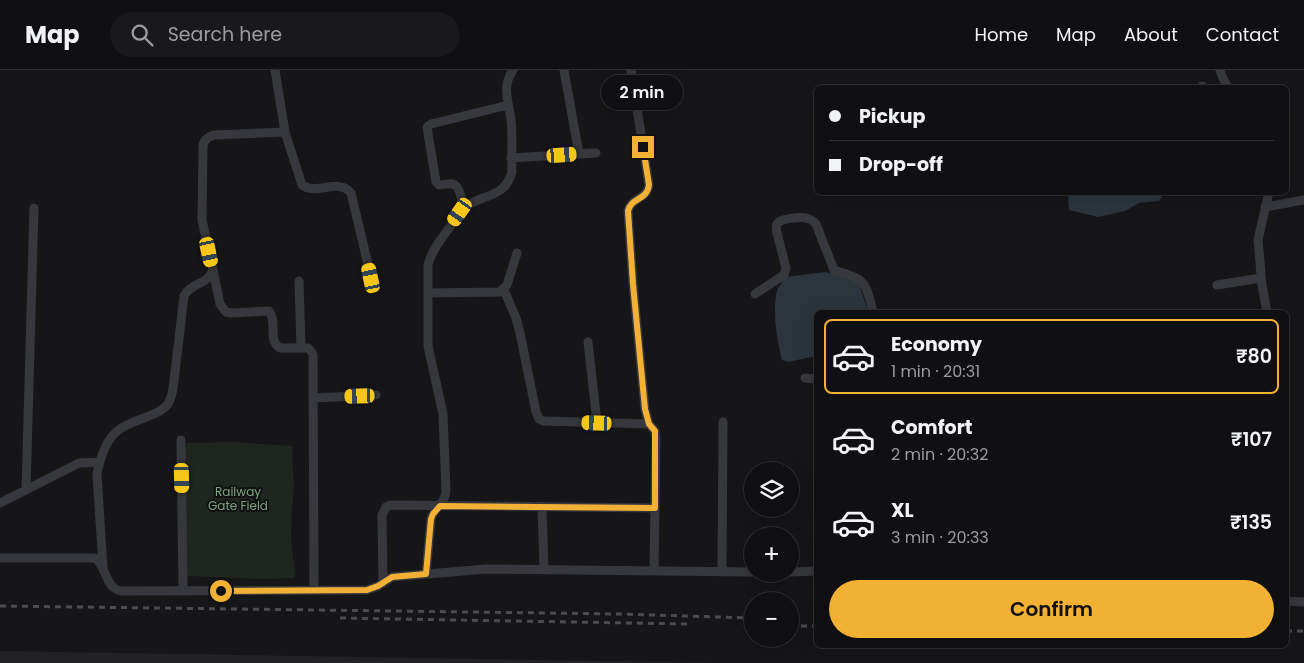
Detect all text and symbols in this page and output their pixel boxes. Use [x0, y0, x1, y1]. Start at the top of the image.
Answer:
search box [110, 12, 460, 57]
text: Map [25, 18, 80, 51]
icon: search [128, 21, 156, 49]
text: Search here [168, 21, 282, 48]
text: Home [974, 22, 1028, 47]
text: Map [1056, 22, 1096, 47]
text: About [1124, 22, 1178, 47]
text: Contact [1206, 22, 1279, 47]
callout: 2 min [602, 75, 684, 110]
text: 2 min [620, 81, 664, 104]
text: Pickup [859, 103, 925, 130]
route end [632, 136, 654, 158]
car [546, 146, 577, 164]
text: Drop-off [859, 151, 943, 178]
car [445, 195, 474, 229]
car [198, 236, 219, 268]
car [360, 262, 381, 294]
text: Economy [891, 331, 982, 358]
icon: car [831, 334, 876, 379]
text: ₹80 [1236, 343, 1272, 370]
text: 1 min · 20:31 [891, 360, 980, 383]
car [344, 388, 375, 404]
text: Comfort [891, 414, 973, 441]
car [581, 415, 612, 431]
icon: car [831, 417, 876, 462]
text: ₹107 [1231, 426, 1272, 453]
text: 2 min · 20:32 [891, 443, 988, 466]
map controls [744, 462, 799, 647]
button: layers [744, 462, 799, 517]
car [174, 463, 189, 493]
park label: Railway Gate Field [208, 483, 268, 514]
text: XL [891, 497, 914, 524]
icon: car [831, 500, 876, 545]
text: ₹135 [1230, 509, 1272, 536]
text: 3 min · 20:33 [891, 526, 989, 549]
button: + [744, 527, 799, 582]
route start [210, 580, 232, 602]
button: Confirm [829, 580, 1274, 638]
button: − [744, 592, 799, 647]

